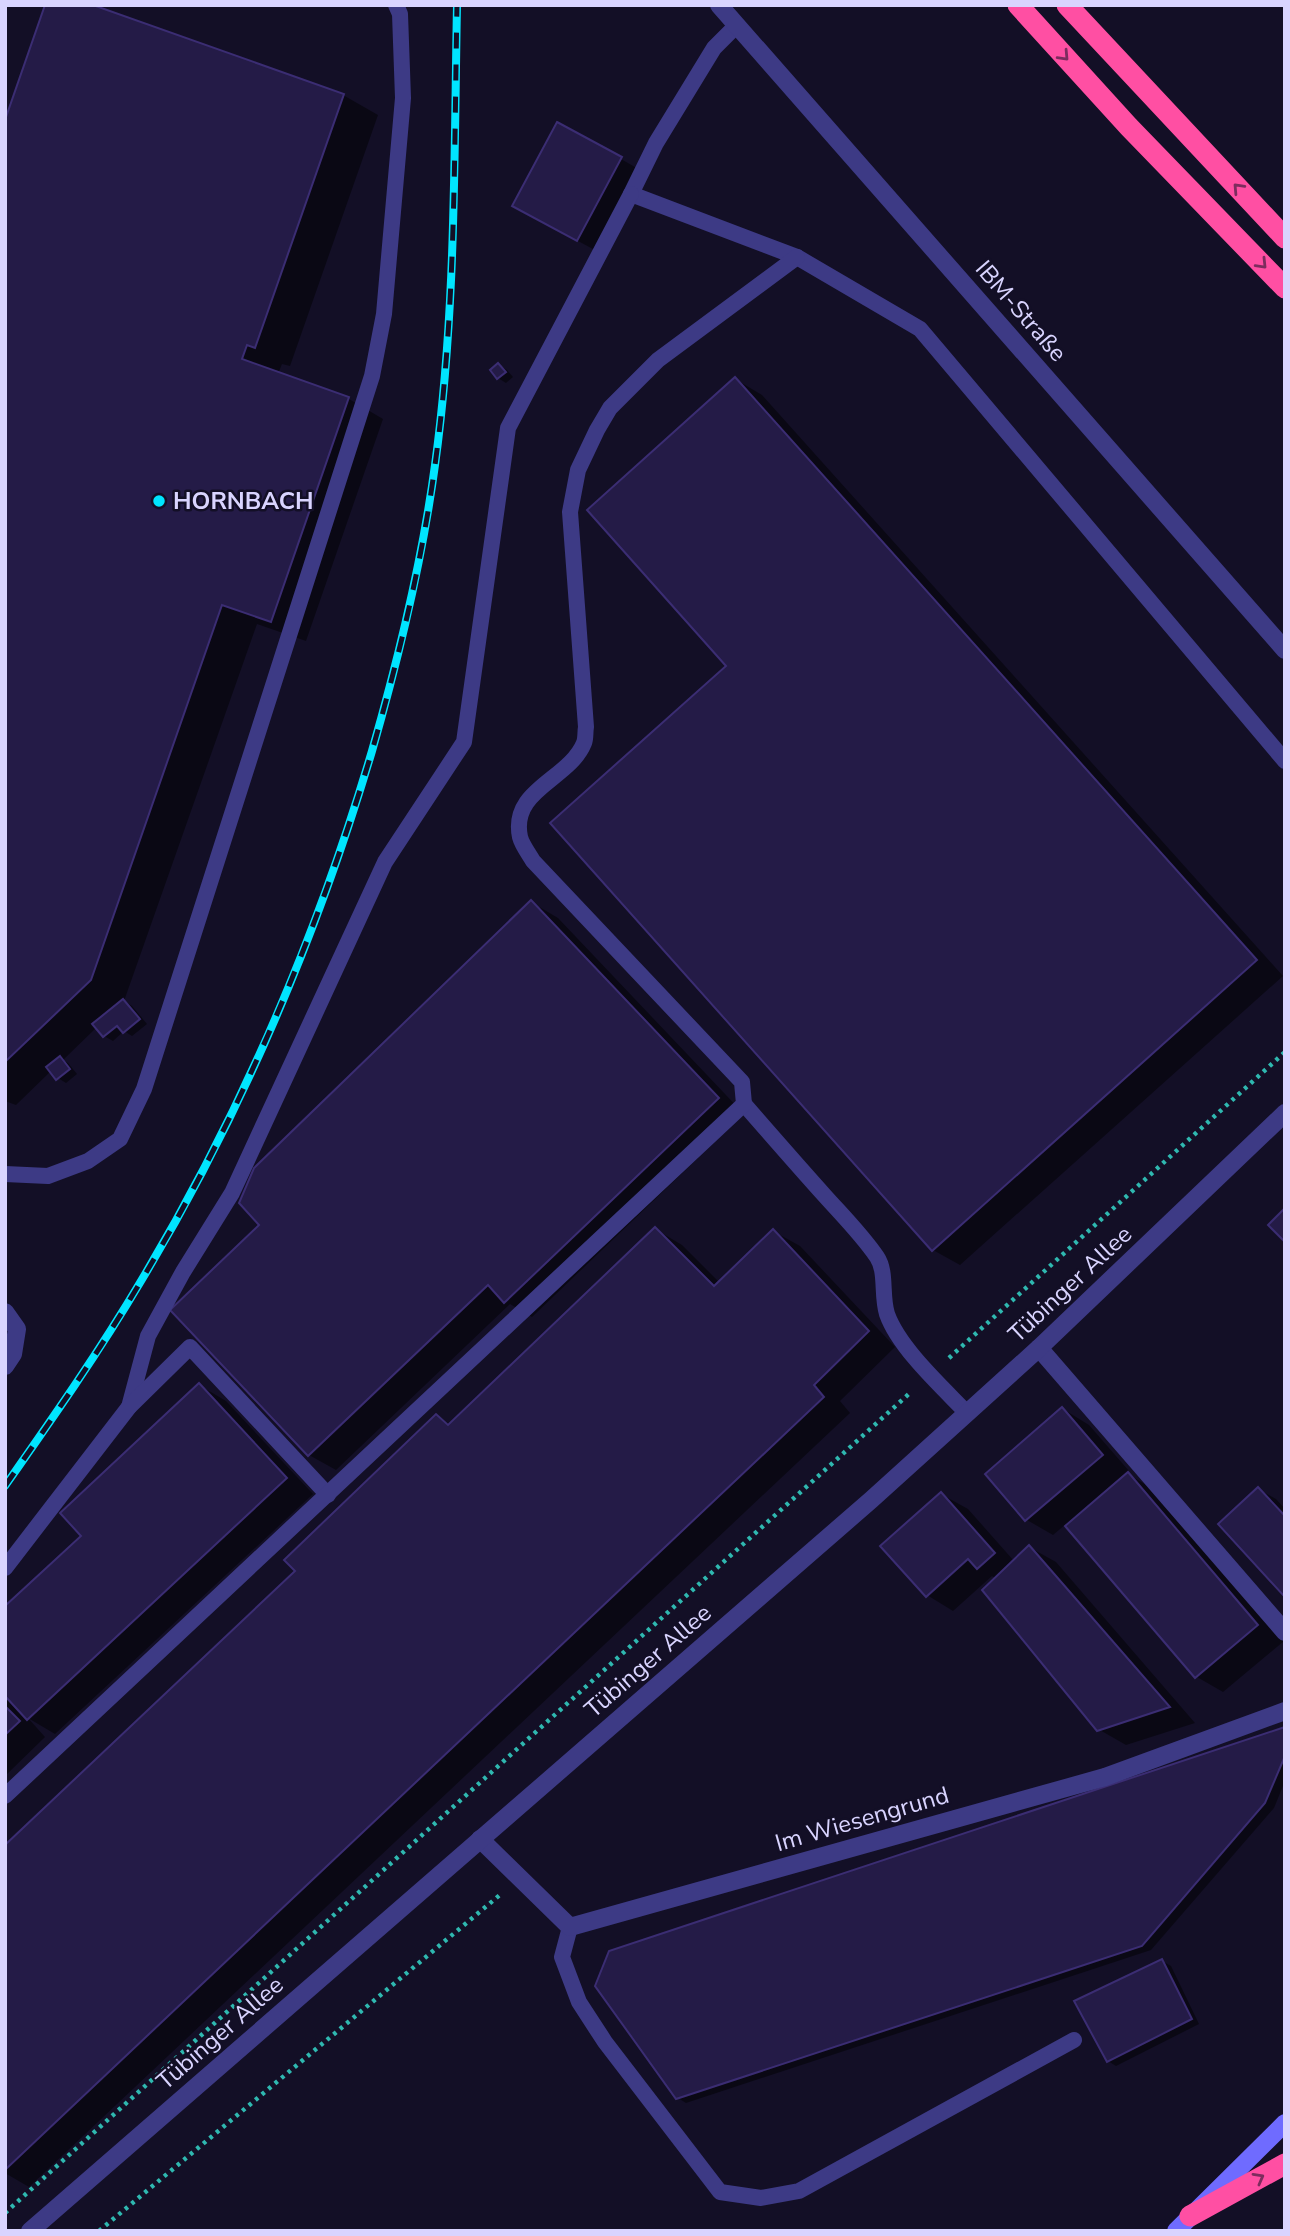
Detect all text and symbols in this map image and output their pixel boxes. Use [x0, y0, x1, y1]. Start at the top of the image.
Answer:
one-way arrow [1056, 48, 1068, 61]
one-way arrow [1234, 183, 1247, 196]
street label: IBM-Straße [968, 254, 1074, 368]
one-way arrow [1253, 256, 1266, 269]
place label: HORNBACH [173, 485, 314, 517]
marker: HORNBACH [151, 493, 167, 509]
street label: Tübinger Allee [1001, 1218, 1139, 1350]
street label: Tübinger Allee [578, 1597, 718, 1725]
street label: Im Wiesengrund [771, 1779, 953, 1859]
street label: Tübinger Allee [150, 1969, 290, 2097]
one-way arrow [1252, 2173, 1264, 2186]

